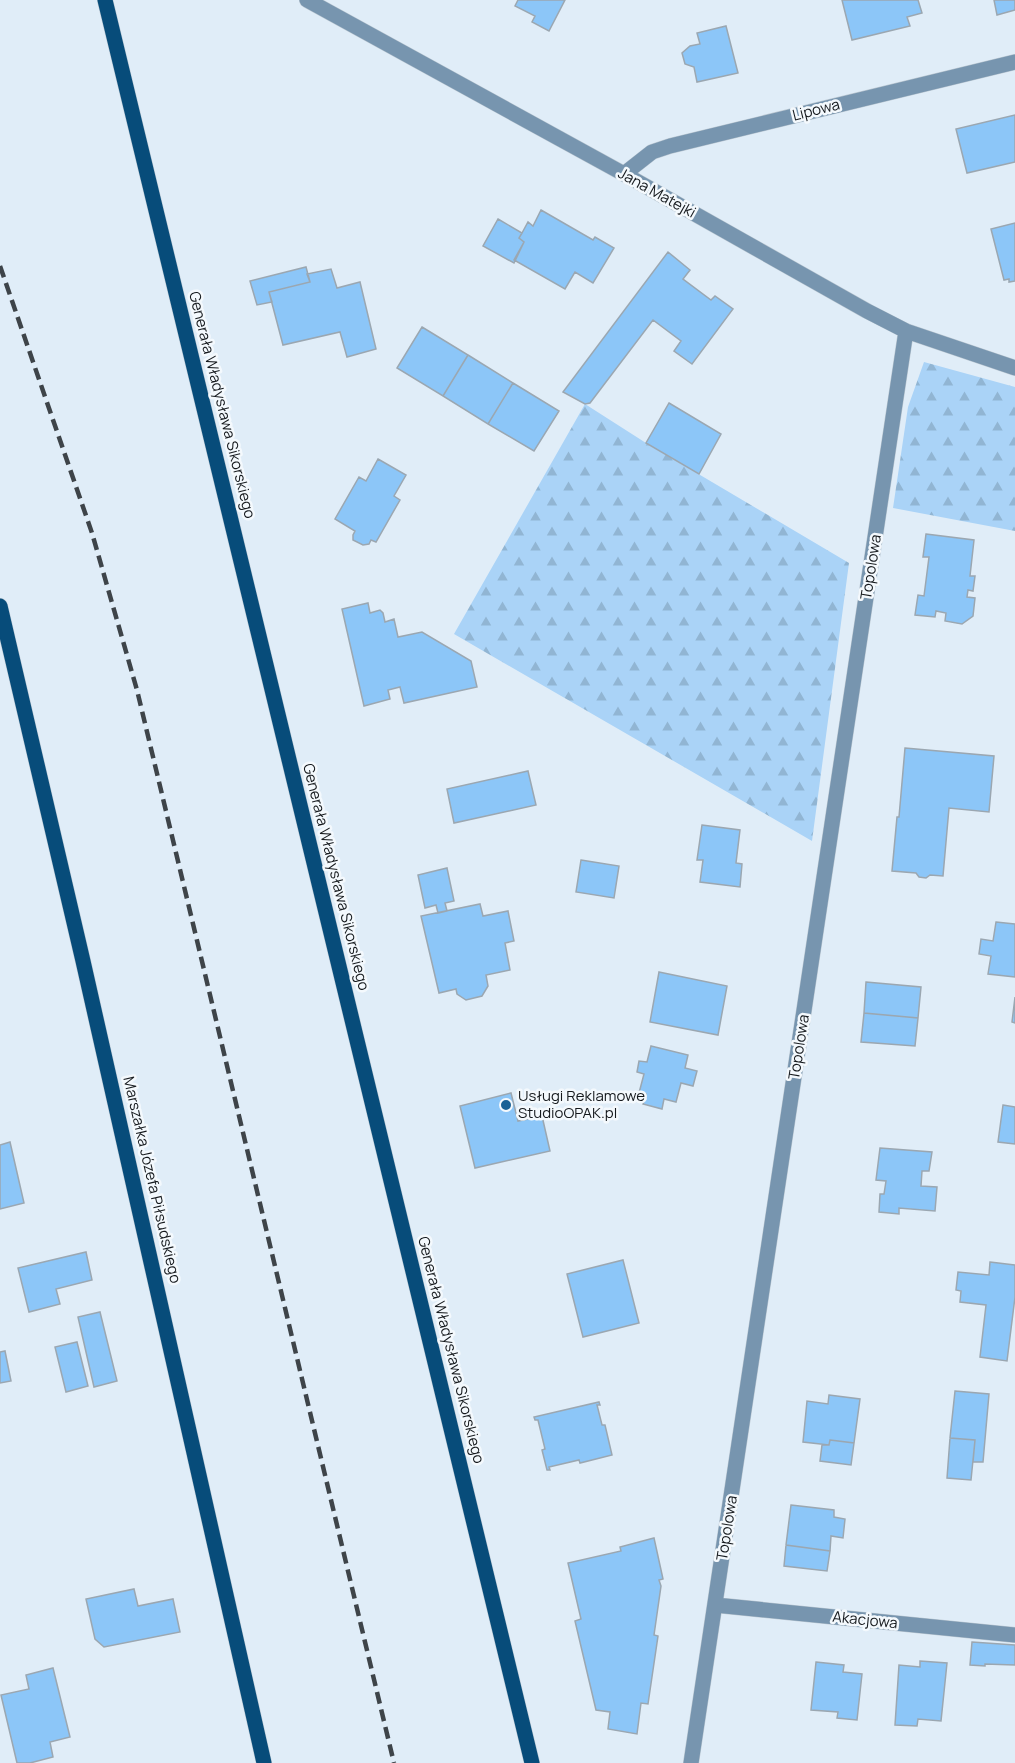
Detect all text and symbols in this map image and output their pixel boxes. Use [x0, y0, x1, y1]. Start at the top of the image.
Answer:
street label: Lipowa [790, 94, 842, 126]
street label: Jana Matejki [615, 163, 700, 223]
street label: Generała Władysława Sikorskiego [184, 289, 261, 521]
street label: Topolowa [855, 533, 886, 601]
street label: Generała Władysława Sikorskiego [298, 761, 375, 993]
street label: Topolowa [783, 1013, 814, 1081]
street label: Marszałka Józefa Piłsudskiego [118, 1075, 187, 1285]
place label: Usługi Reklamowe StudioOPAK.pl [518, 1085, 645, 1123]
marker: Usługi Reklamowe StudioOPAK.pl [499, 1098, 513, 1112]
street label: Generała Władysława Sikorskiego [413, 1234, 490, 1466]
street label: Topolowa [711, 1494, 742, 1562]
street label: Akacjowa [831, 1606, 899, 1633]

